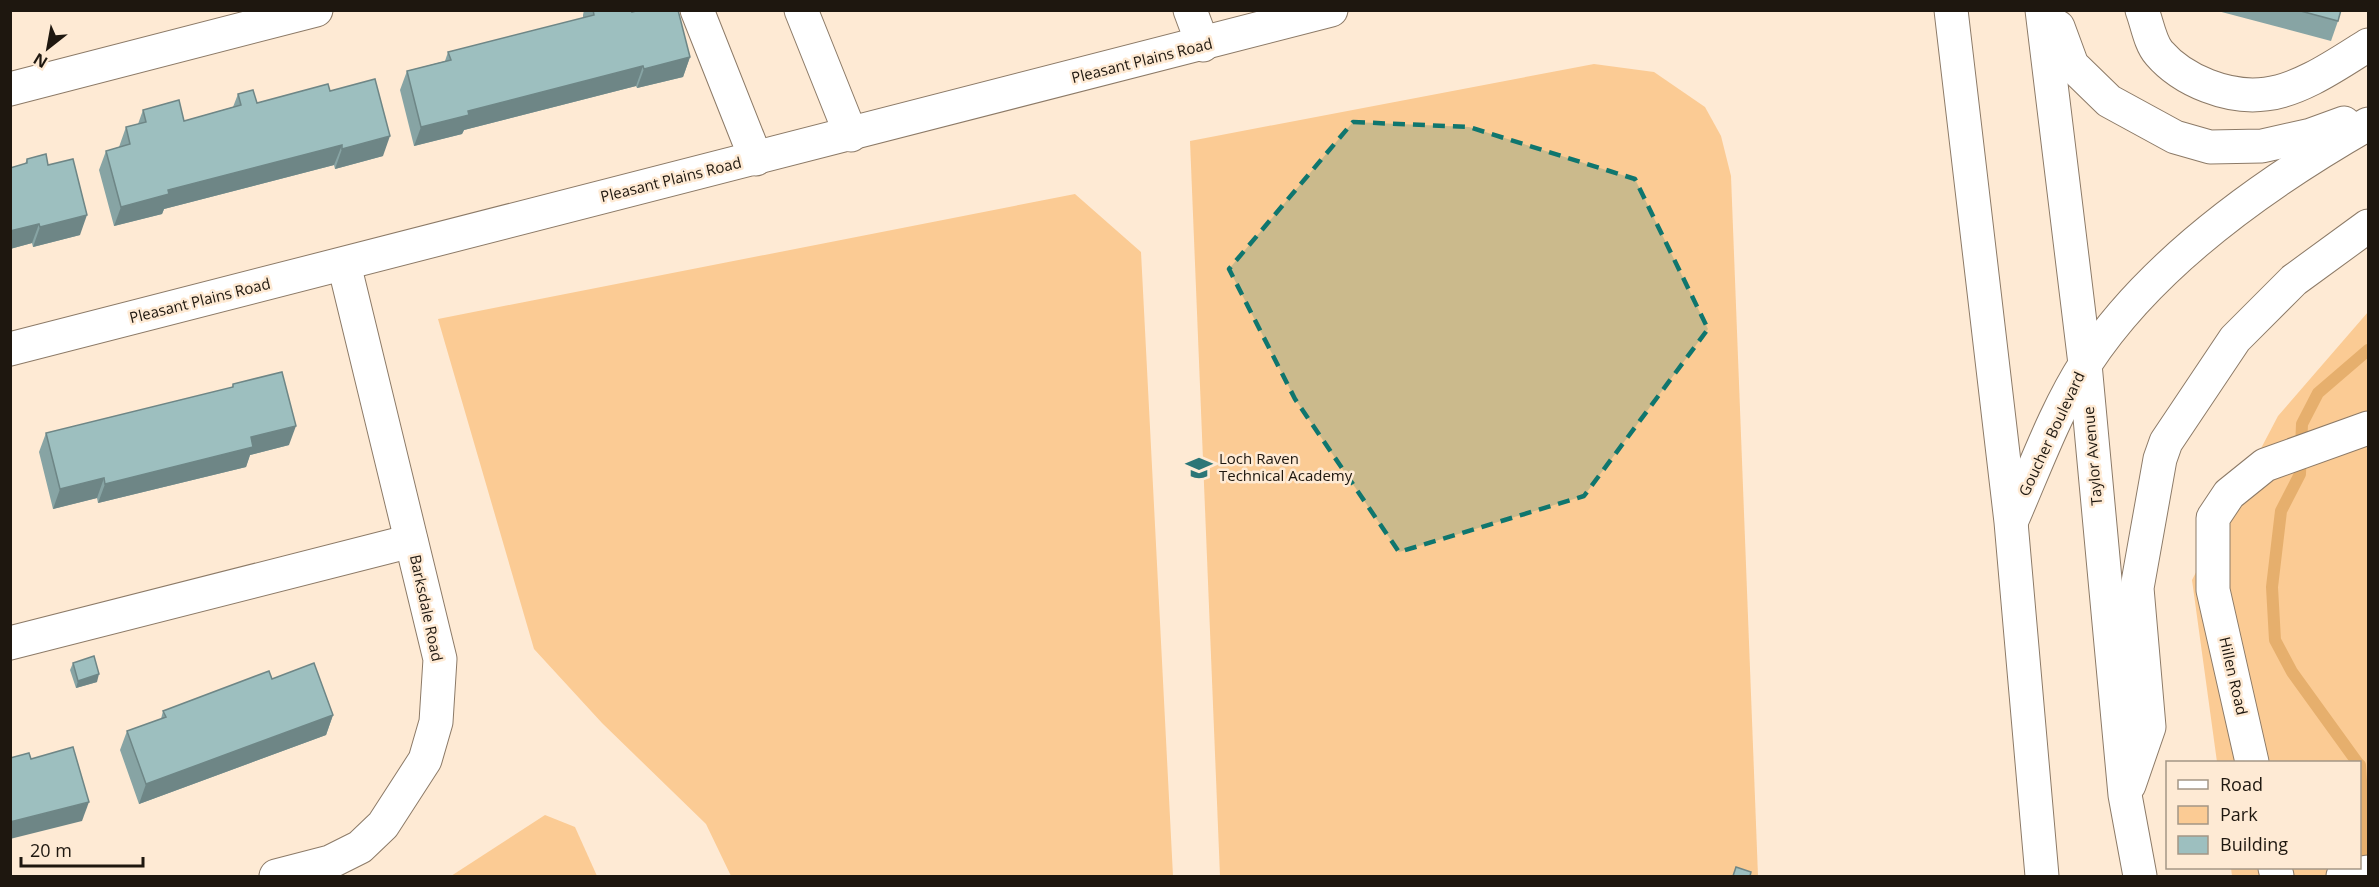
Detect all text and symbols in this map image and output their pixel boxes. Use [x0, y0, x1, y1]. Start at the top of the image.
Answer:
north arrow [18, 18, 78, 78]
street label: Pleasant Plains Road [1069, 33, 1214, 87]
text: N [29, 48, 52, 74]
street label: Pleasant Plains Road [598, 152, 743, 206]
street label: Pleasant Plains Road [127, 273, 272, 327]
street label: Goucher Boulevard [2013, 368, 2089, 499]
street label: Taylor Avenue [2078, 406, 2106, 506]
place label: Loch Raven Technical Academy [1219, 448, 1353, 485]
school or university icon: Loch Raven Technical Academy [1184, 453, 1214, 483]
street label: Barksdale Road [406, 553, 448, 663]
street label: Hillen Road [2215, 635, 2253, 717]
legend [2166, 761, 2361, 869]
text: Road [2220, 772, 2263, 796]
text: Park [2220, 802, 2258, 826]
scale bar [21, 830, 142, 868]
text: Building [2220, 832, 2288, 856]
text: 20 m [30, 838, 72, 862]

